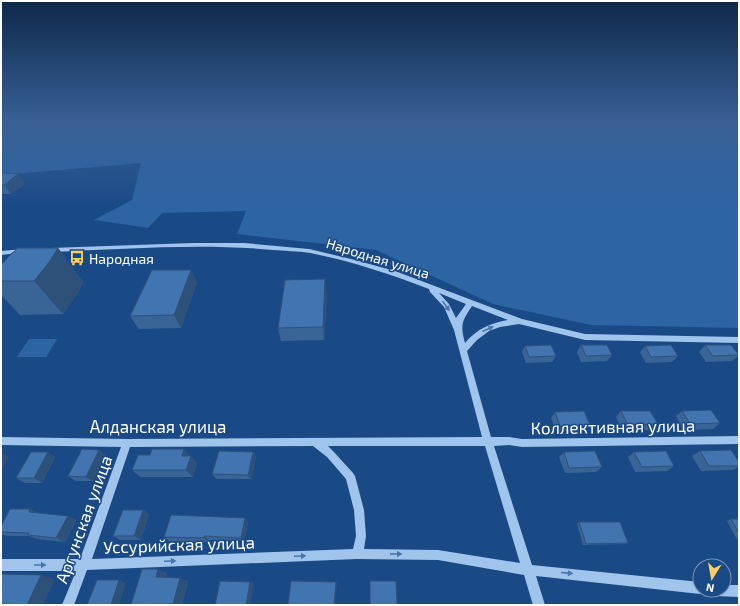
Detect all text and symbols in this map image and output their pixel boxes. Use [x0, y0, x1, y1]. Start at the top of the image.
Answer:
street label: Народная улица [324, 234, 432, 282]
bus stop icon: Народная [68, 249, 86, 267]
place label: Народная [89, 250, 154, 267]
one-way arrow [442, 300, 450, 311]
one-way arrow [482, 326, 494, 332]
street label: Коллективная улица [531, 415, 695, 438]
street label: Алданская улица [90, 416, 226, 437]
street label: Аргунская улица [51, 452, 116, 586]
street label: Уссурийская улица [103, 531, 255, 558]
one-way arrow [390, 551, 402, 558]
one-way arrow [294, 552, 306, 559]
one-way arrow [164, 558, 177, 564]
north arrow [692, 558, 732, 598]
one-way arrow [34, 562, 47, 568]
one-way arrow [561, 570, 573, 576]
text: N [705, 581, 715, 595]

